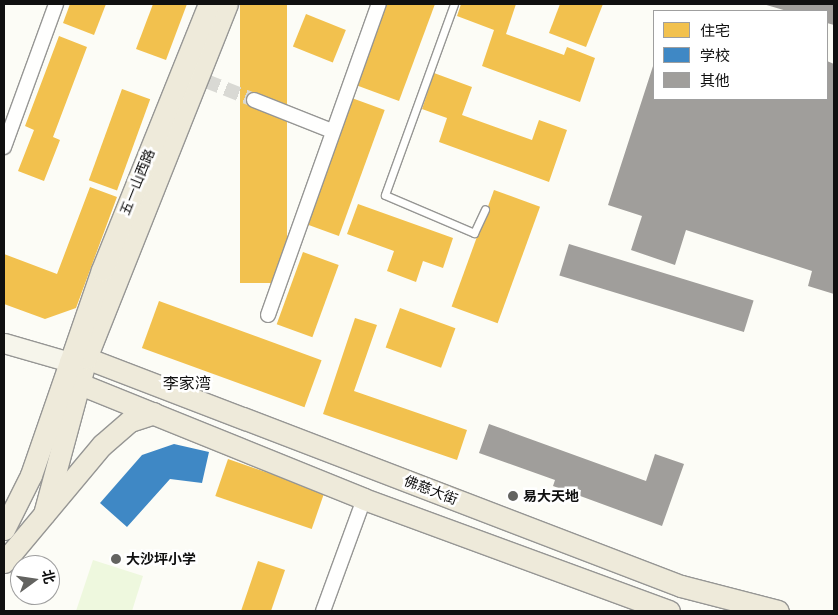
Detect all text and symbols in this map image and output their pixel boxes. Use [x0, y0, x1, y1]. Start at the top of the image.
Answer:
legend [653, 10, 828, 100]
text: 住宅 [700, 23, 730, 39]
text: 学校 [700, 48, 730, 64]
text: 其他 [700, 73, 730, 89]
street label: 五一山西路 [116, 146, 158, 218]
district label: 李家湾 [163, 374, 211, 394]
street label: 佛慈大街 [402, 472, 460, 508]
place label: 易大天地 [523, 488, 579, 504]
marker: 易大天地 [507, 490, 519, 502]
place label: 大沙坪小学 [126, 551, 196, 567]
marker: 大沙坪小学 [110, 553, 122, 565]
north arrow [10, 555, 60, 605]
text: 北 [39, 568, 58, 585]

